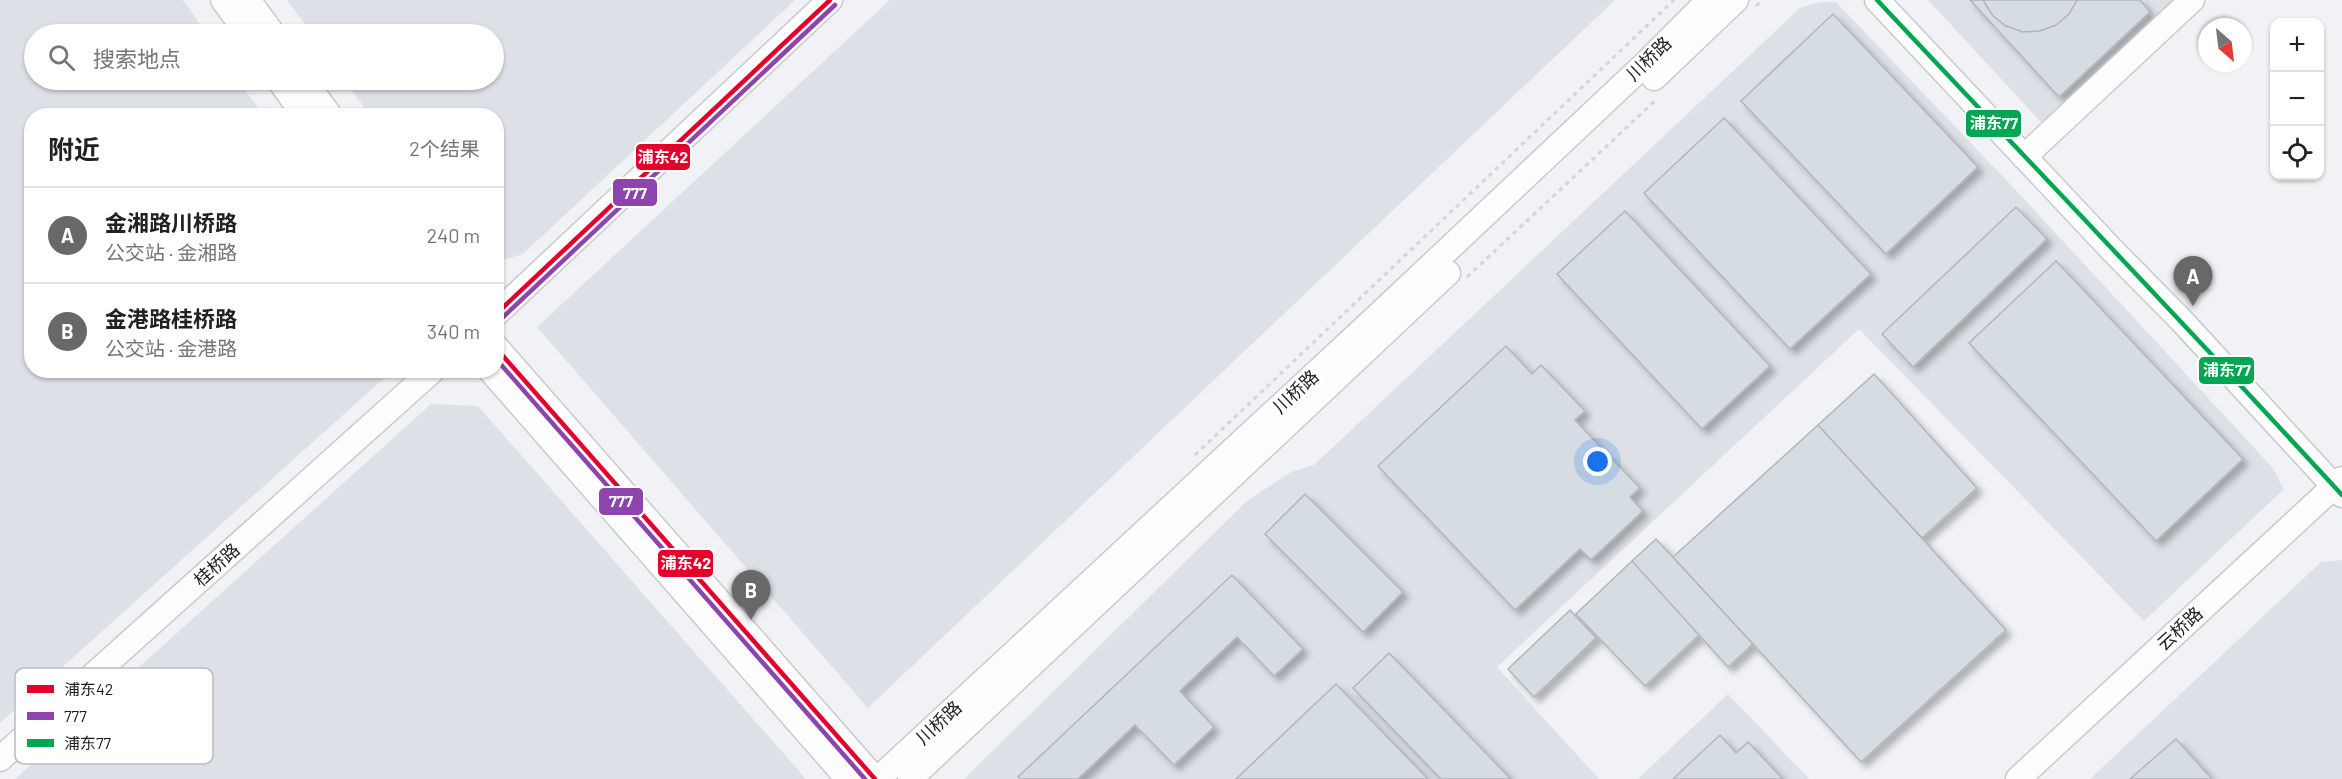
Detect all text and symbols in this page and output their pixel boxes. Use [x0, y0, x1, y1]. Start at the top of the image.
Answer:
north arrow [2198, 18, 2252, 72]
map controls [2270, 18, 2324, 180]
button: + [2270, 18, 2324, 72]
search box [24, 24, 504, 90]
street label: 川桥路 [1621, 32, 1675, 85]
icon: search [45, 41, 78, 74]
text: 搜索地点 [93, 45, 181, 71]
button: − [2270, 72, 2324, 126]
line badge: 浦东77 [1965, 109, 2022, 138]
text: 浦东77 [1970, 113, 2018, 132]
button: locate [2270, 126, 2324, 180]
text: 附近 [48, 133, 100, 164]
text: 2个结果 [409, 136, 480, 160]
line badge: 浦东42 [635, 143, 691, 171]
text: 浦东42 [638, 147, 688, 166]
line badge: 777 [612, 178, 658, 207]
text: 777 [623, 183, 647, 202]
text: 金湘路川桥路 [105, 209, 237, 235]
text: A [61, 223, 74, 247]
text: 240 m [426, 223, 480, 247]
text: 公交站 · 金湘路 [105, 240, 237, 264]
pin: A [2174, 256, 2212, 306]
text: 金港路桂桥路 [105, 305, 237, 331]
text: B [61, 319, 74, 343]
text: 340 m [427, 319, 480, 343]
text: 公交站 · 金港路 [105, 336, 237, 360]
line badge: 浦东77 [2198, 356, 2255, 385]
text: 浦东77 [2203, 360, 2251, 379]
street label: 川桥路 [1268, 365, 1323, 418]
your location [1583, 447, 1612, 476]
line badge: 777 [598, 487, 644, 516]
text: 777 [609, 491, 633, 510]
street label: 桂桥路 [189, 538, 244, 590]
line badge: 浦东42 [657, 549, 714, 578]
text: 浦东42 [661, 553, 711, 572]
pin: B [732, 570, 771, 620]
street label: 云桥路 [2152, 602, 2207, 655]
legend [15, 668, 213, 764]
text: 浦东42 [64, 679, 113, 698]
street label: 川桥路 [911, 696, 966, 749]
text: 777 [64, 706, 87, 725]
text: 浦东77 [64, 733, 112, 752]

